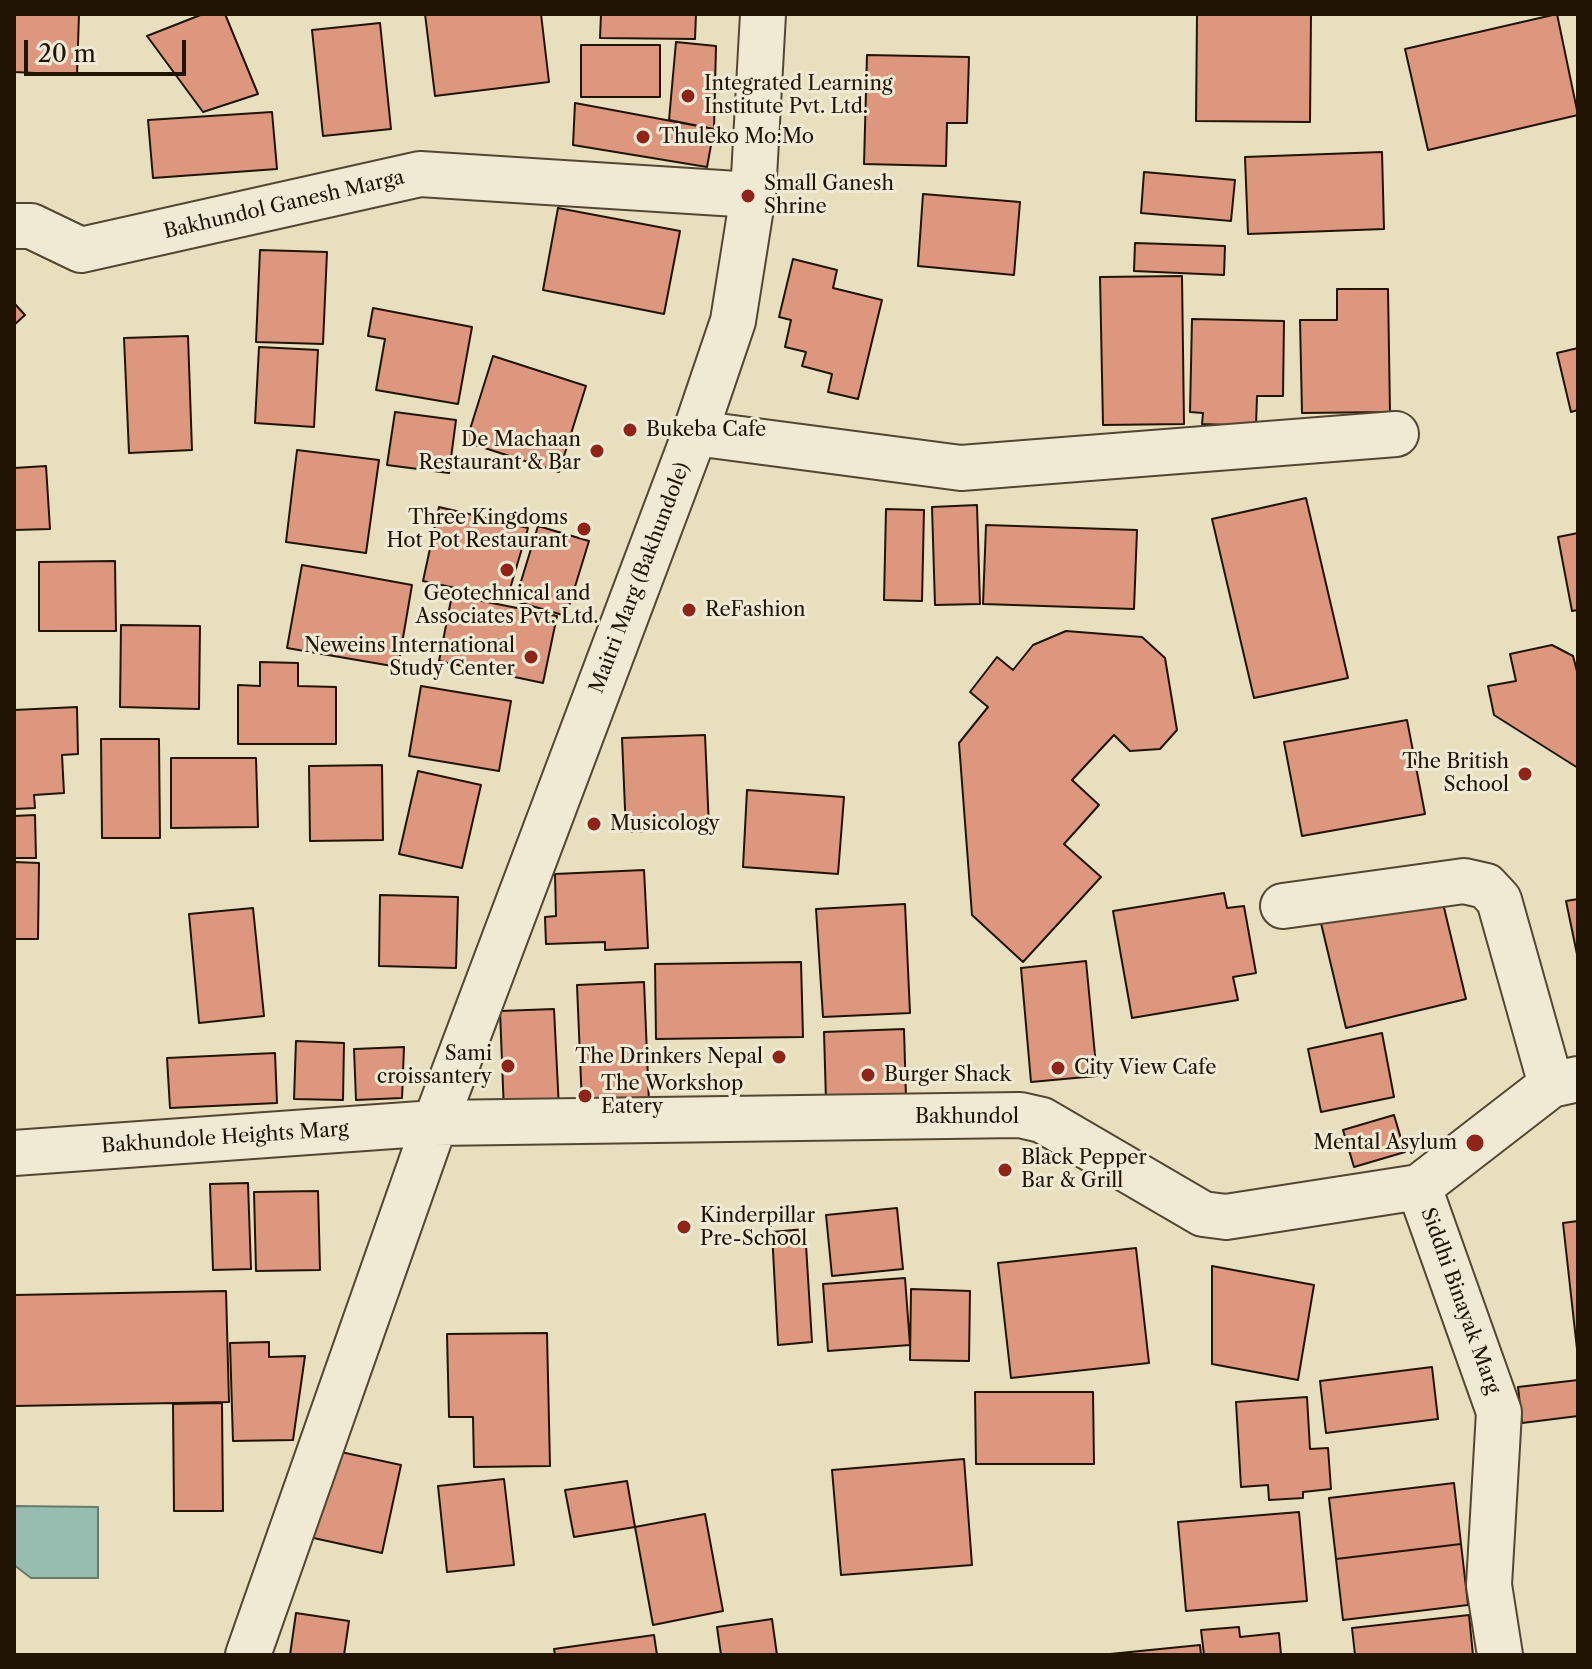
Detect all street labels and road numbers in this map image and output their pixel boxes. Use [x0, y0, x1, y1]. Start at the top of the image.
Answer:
street label: Bakhundol Ganesh Marga [161, 166, 407, 244]
street label: Maitri Marg (Bakhundole) [585, 459, 695, 697]
street label: Bakhundol [915, 1105, 1019, 1129]
street label: Bakhundole Heights Marg [100, 1117, 350, 1159]
street label: Siddhi Binayak Marg [1415, 1205, 1505, 1397]

